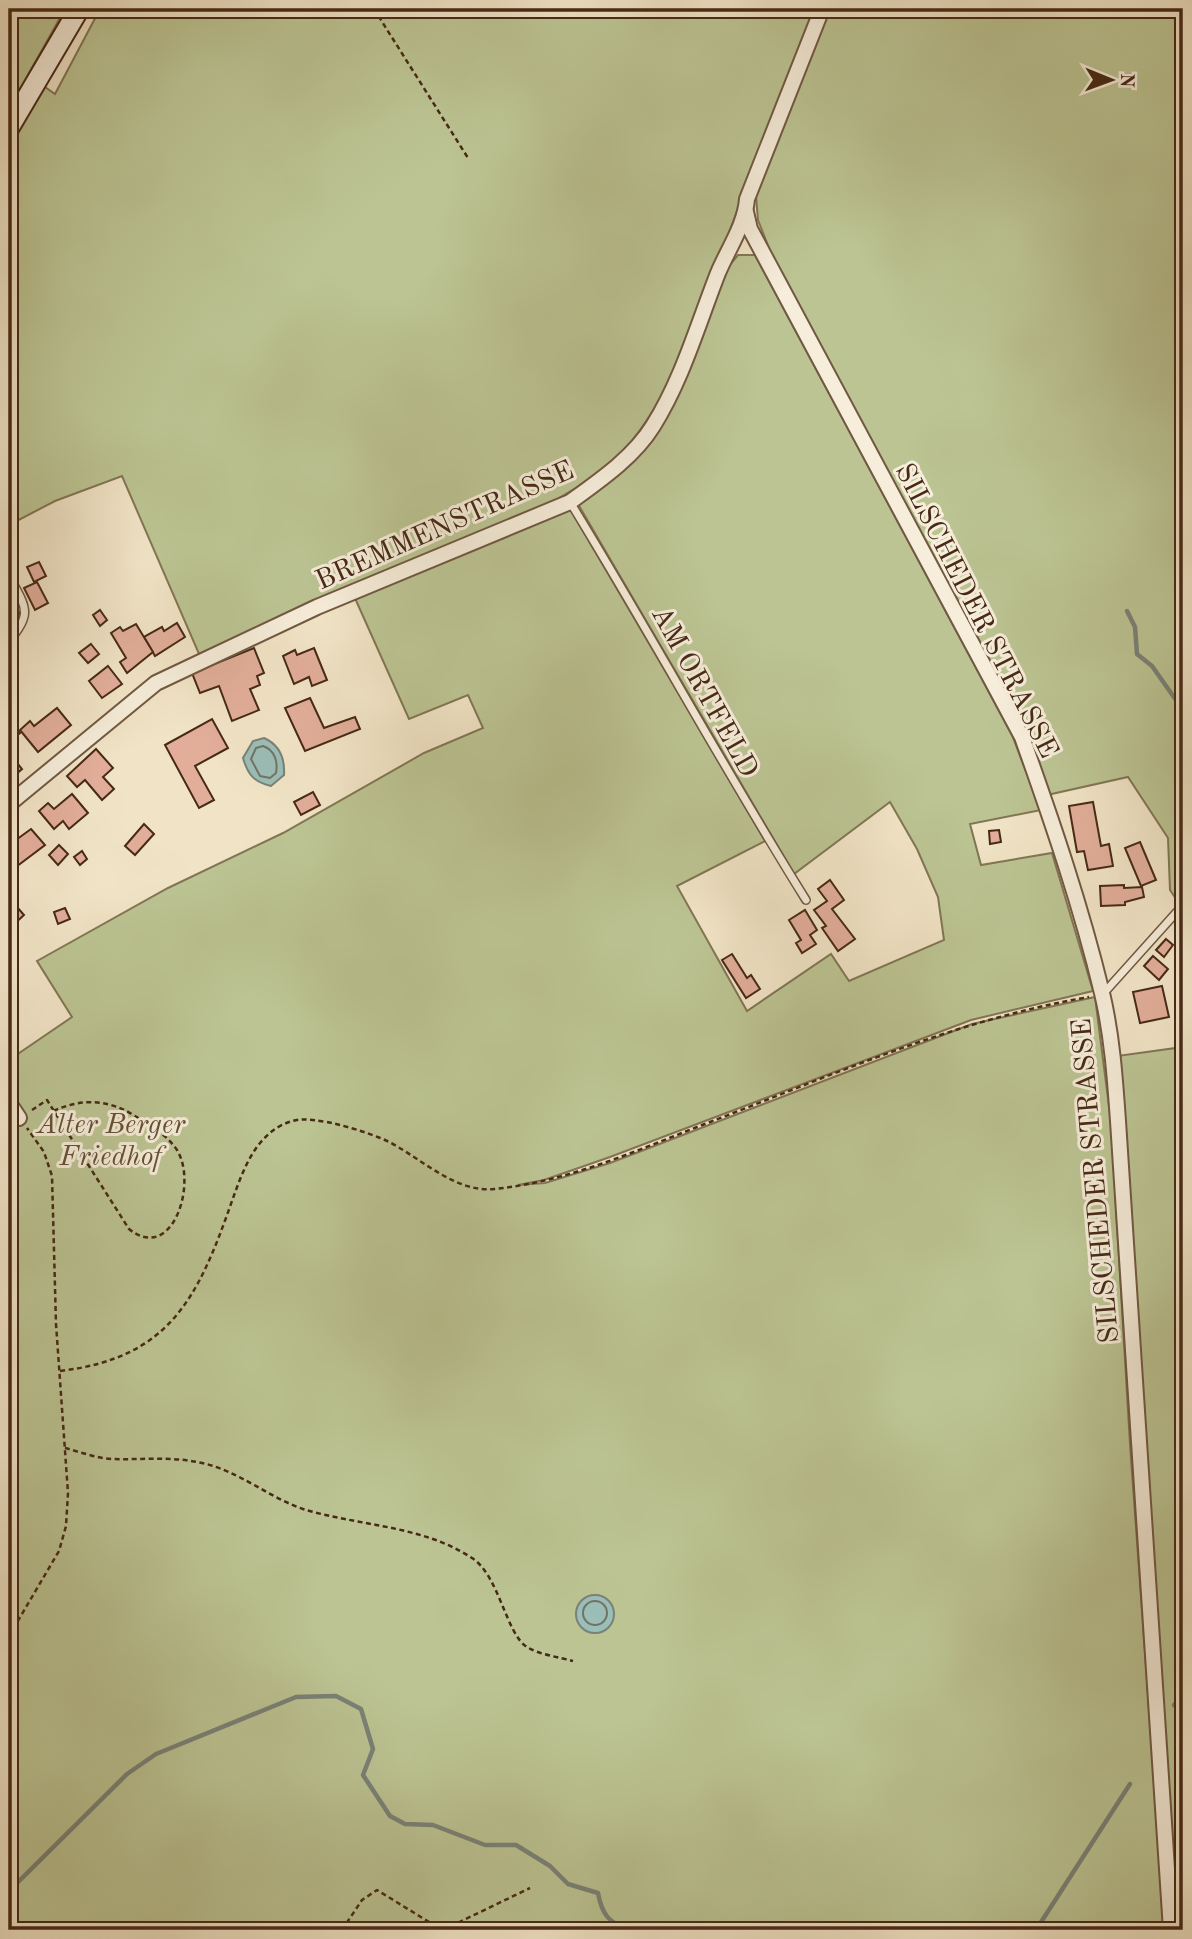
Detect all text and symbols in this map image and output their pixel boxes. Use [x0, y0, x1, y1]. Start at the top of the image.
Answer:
north arrow [1076, 46, 1146, 116]
text: N [1116, 73, 1135, 88]
street label: BREMMENSTRASSE [312, 457, 579, 596]
street label: SILSCHEDER STRASSE [889, 460, 1062, 763]
street label: AM ORTFELD [645, 602, 762, 783]
street label: SILSCHEDER STRASSE [1069, 1017, 1125, 1345]
park label: Alter Berger Friedhof [35, 1112, 186, 1172]

